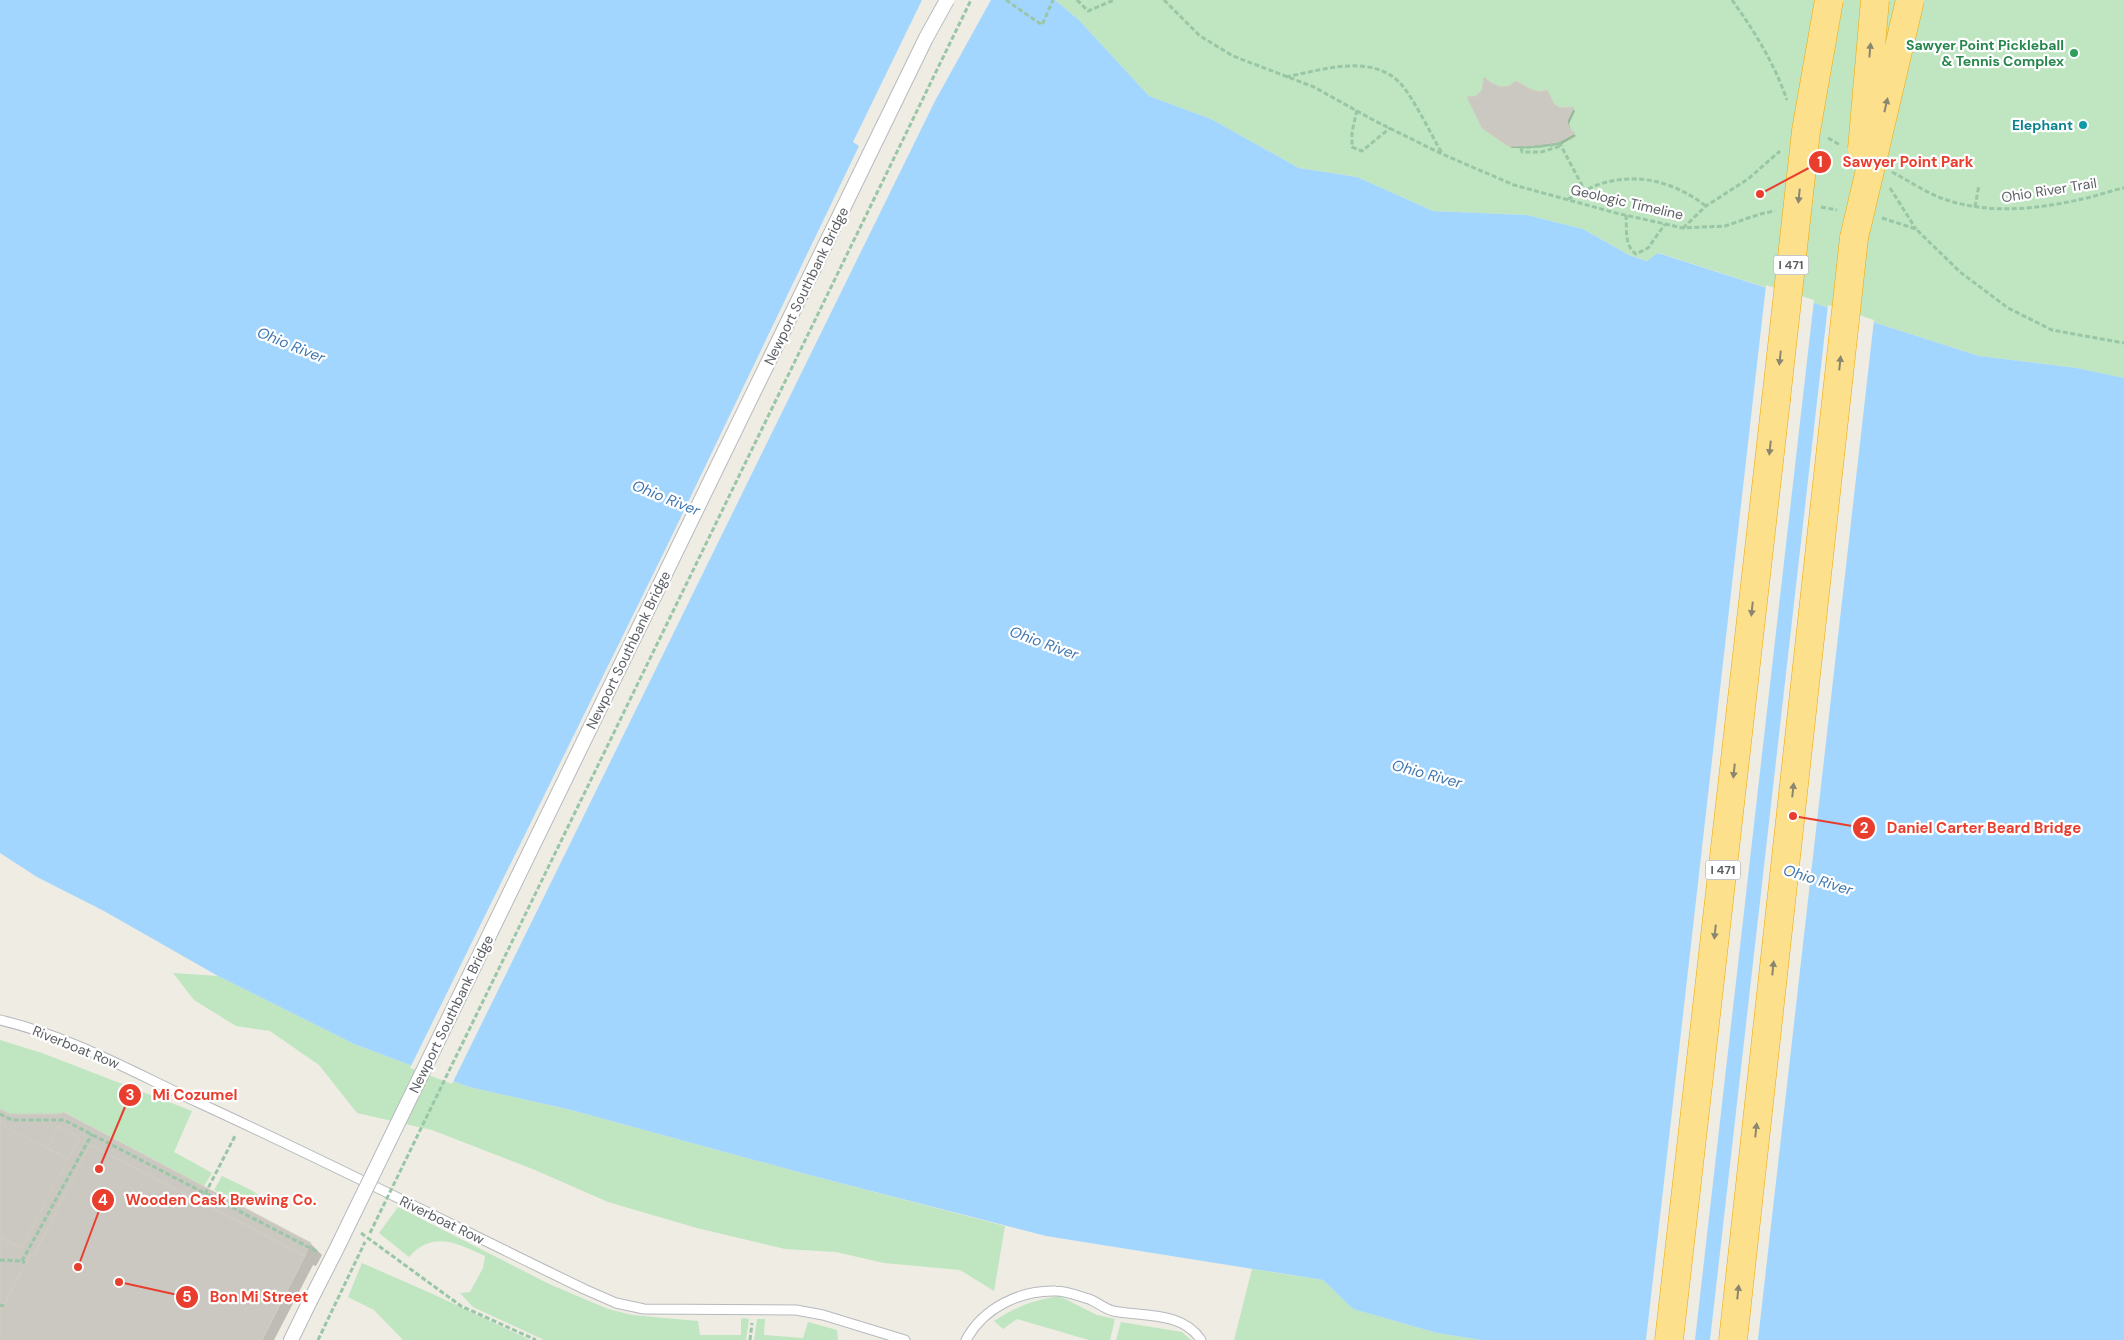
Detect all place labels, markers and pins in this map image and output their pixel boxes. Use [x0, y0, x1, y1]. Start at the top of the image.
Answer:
place label: Sawyer Point Pickleball & Tennis Complex [1906, 36, 2064, 70]
marker: Sawyer Point Pickleball & Tennis Complex [2068, 47, 2080, 59]
place label: Elephant [2012, 116, 2073, 134]
marker: Elephant [2077, 119, 2089, 131]
callout: Sawyer Point Park [1808, 147, 1984, 177]
callout: Daniel Carter Beard Bridge [1852, 813, 2091, 843]
callout: Mi Cozumel [118, 1080, 248, 1110]
callout: Wooden Cask Brewing Co. [90, 1185, 326, 1215]
callout: Bon Mi Street [174, 1282, 318, 1312]

